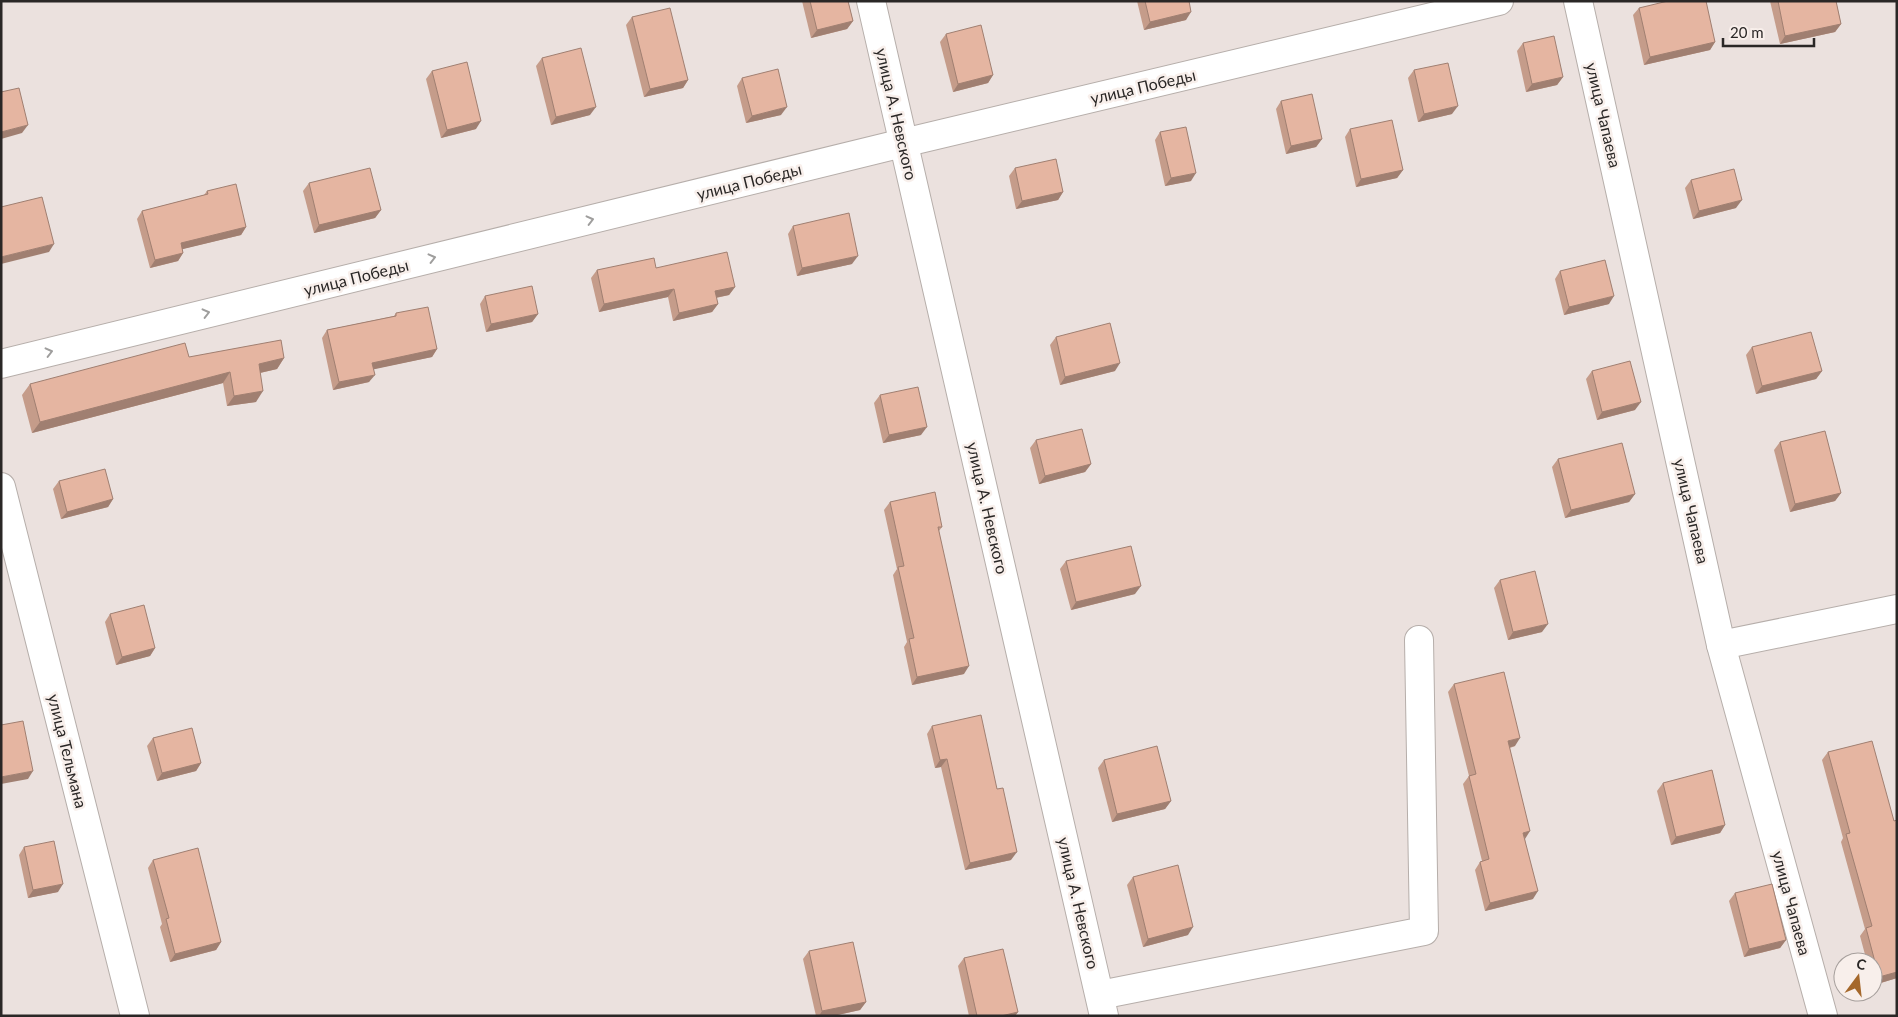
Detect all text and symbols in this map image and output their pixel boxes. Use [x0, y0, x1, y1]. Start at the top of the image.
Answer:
scale bar [1723, 15, 1814, 47]
text: 20 m [1730, 23, 1764, 41]
street label: улица А. Невского [873, 46, 921, 182]
street label: улица Чапаева [1583, 61, 1625, 169]
street label: улица Победы [1088, 65, 1198, 107]
street label: улица Победы [695, 159, 803, 203]
one-way arrow [586, 215, 594, 225]
one-way arrow [428, 253, 437, 264]
street label: улица Победы [302, 255, 410, 299]
one-way arrow [202, 309, 210, 319]
one-way arrow [44, 347, 53, 358]
street label: улица А. Невского [964, 440, 1012, 576]
street label: улица Чапаева [1671, 457, 1713, 565]
street label: улица Тельмана [45, 692, 91, 810]
street label: улица А. Невского [1055, 835, 1103, 971]
street label: улица Чапаева [1769, 849, 1815, 957]
north arrow [1833, 952, 1883, 1002]
text: С [1855, 955, 1869, 974]

